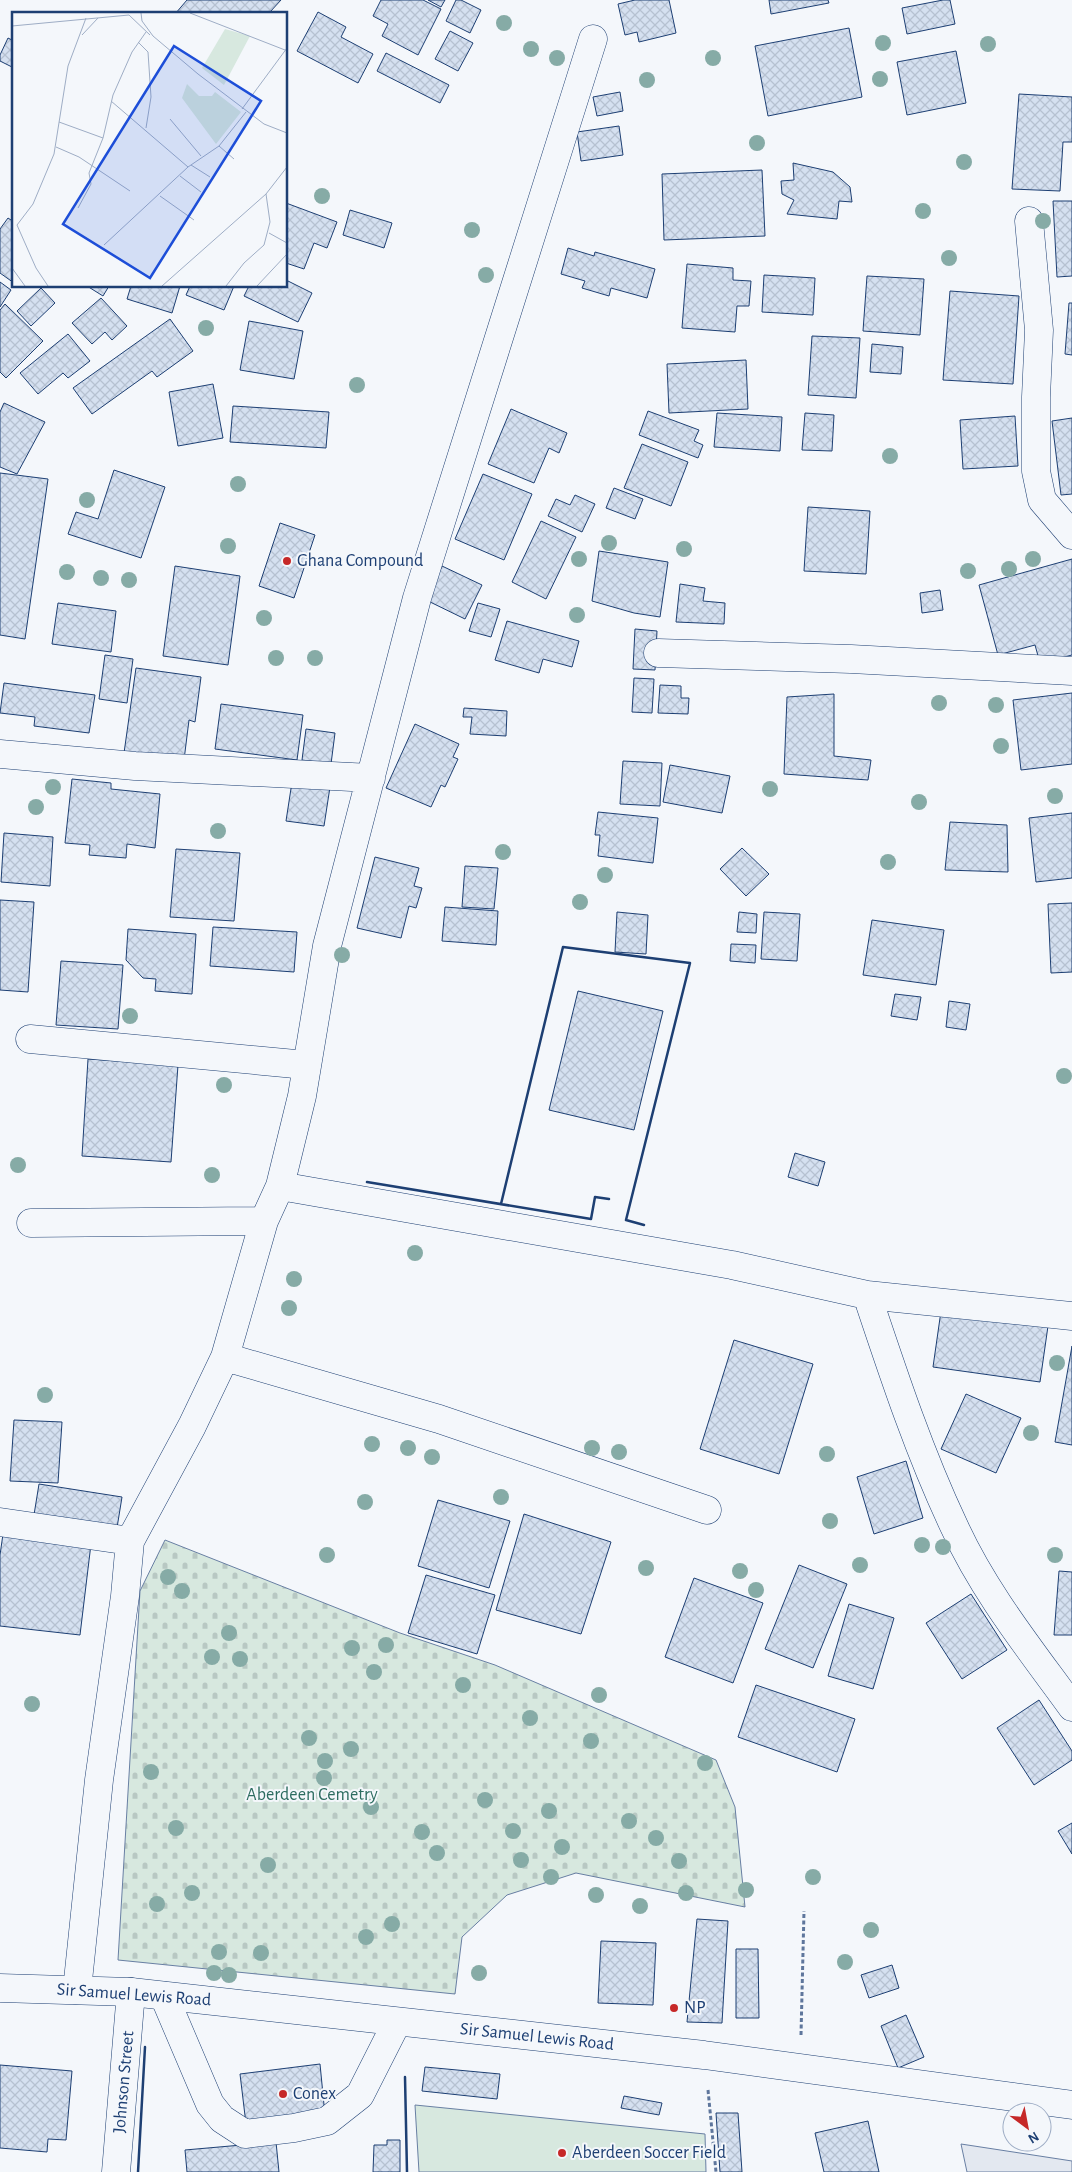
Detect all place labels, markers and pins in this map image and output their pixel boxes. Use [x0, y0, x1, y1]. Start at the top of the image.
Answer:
place label: Ghana Compound [297, 552, 423, 570]
marker: Ghana Compound [281, 555, 293, 567]
place label: NP [684, 1999, 706, 2017]
marker: NP [668, 2002, 680, 2014]
place label: Conex [293, 2085, 336, 2103]
marker: Conex [277, 2088, 289, 2100]
place label: Aberdeen Soccer Field [572, 2144, 726, 2162]
marker: Aberdeen Soccer Field [556, 2147, 568, 2159]

